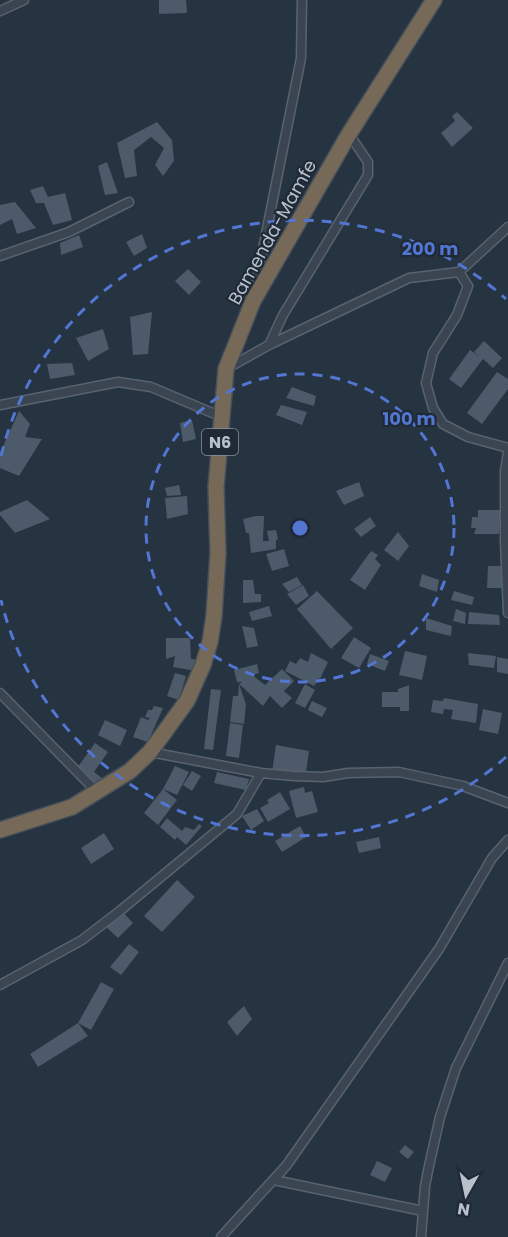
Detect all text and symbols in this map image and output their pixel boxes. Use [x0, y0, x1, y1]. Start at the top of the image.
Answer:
street label: Bamenda-Mamfe [222, 155, 322, 309]
text: 200 m [402, 236, 458, 261]
text: 100 m [382, 406, 436, 431]
road number: N6 [202, 429, 238, 455]
centre of rings [290, 518, 310, 538]
north arrow [436, 1165, 496, 1225]
text: N [456, 1197, 471, 1222]

